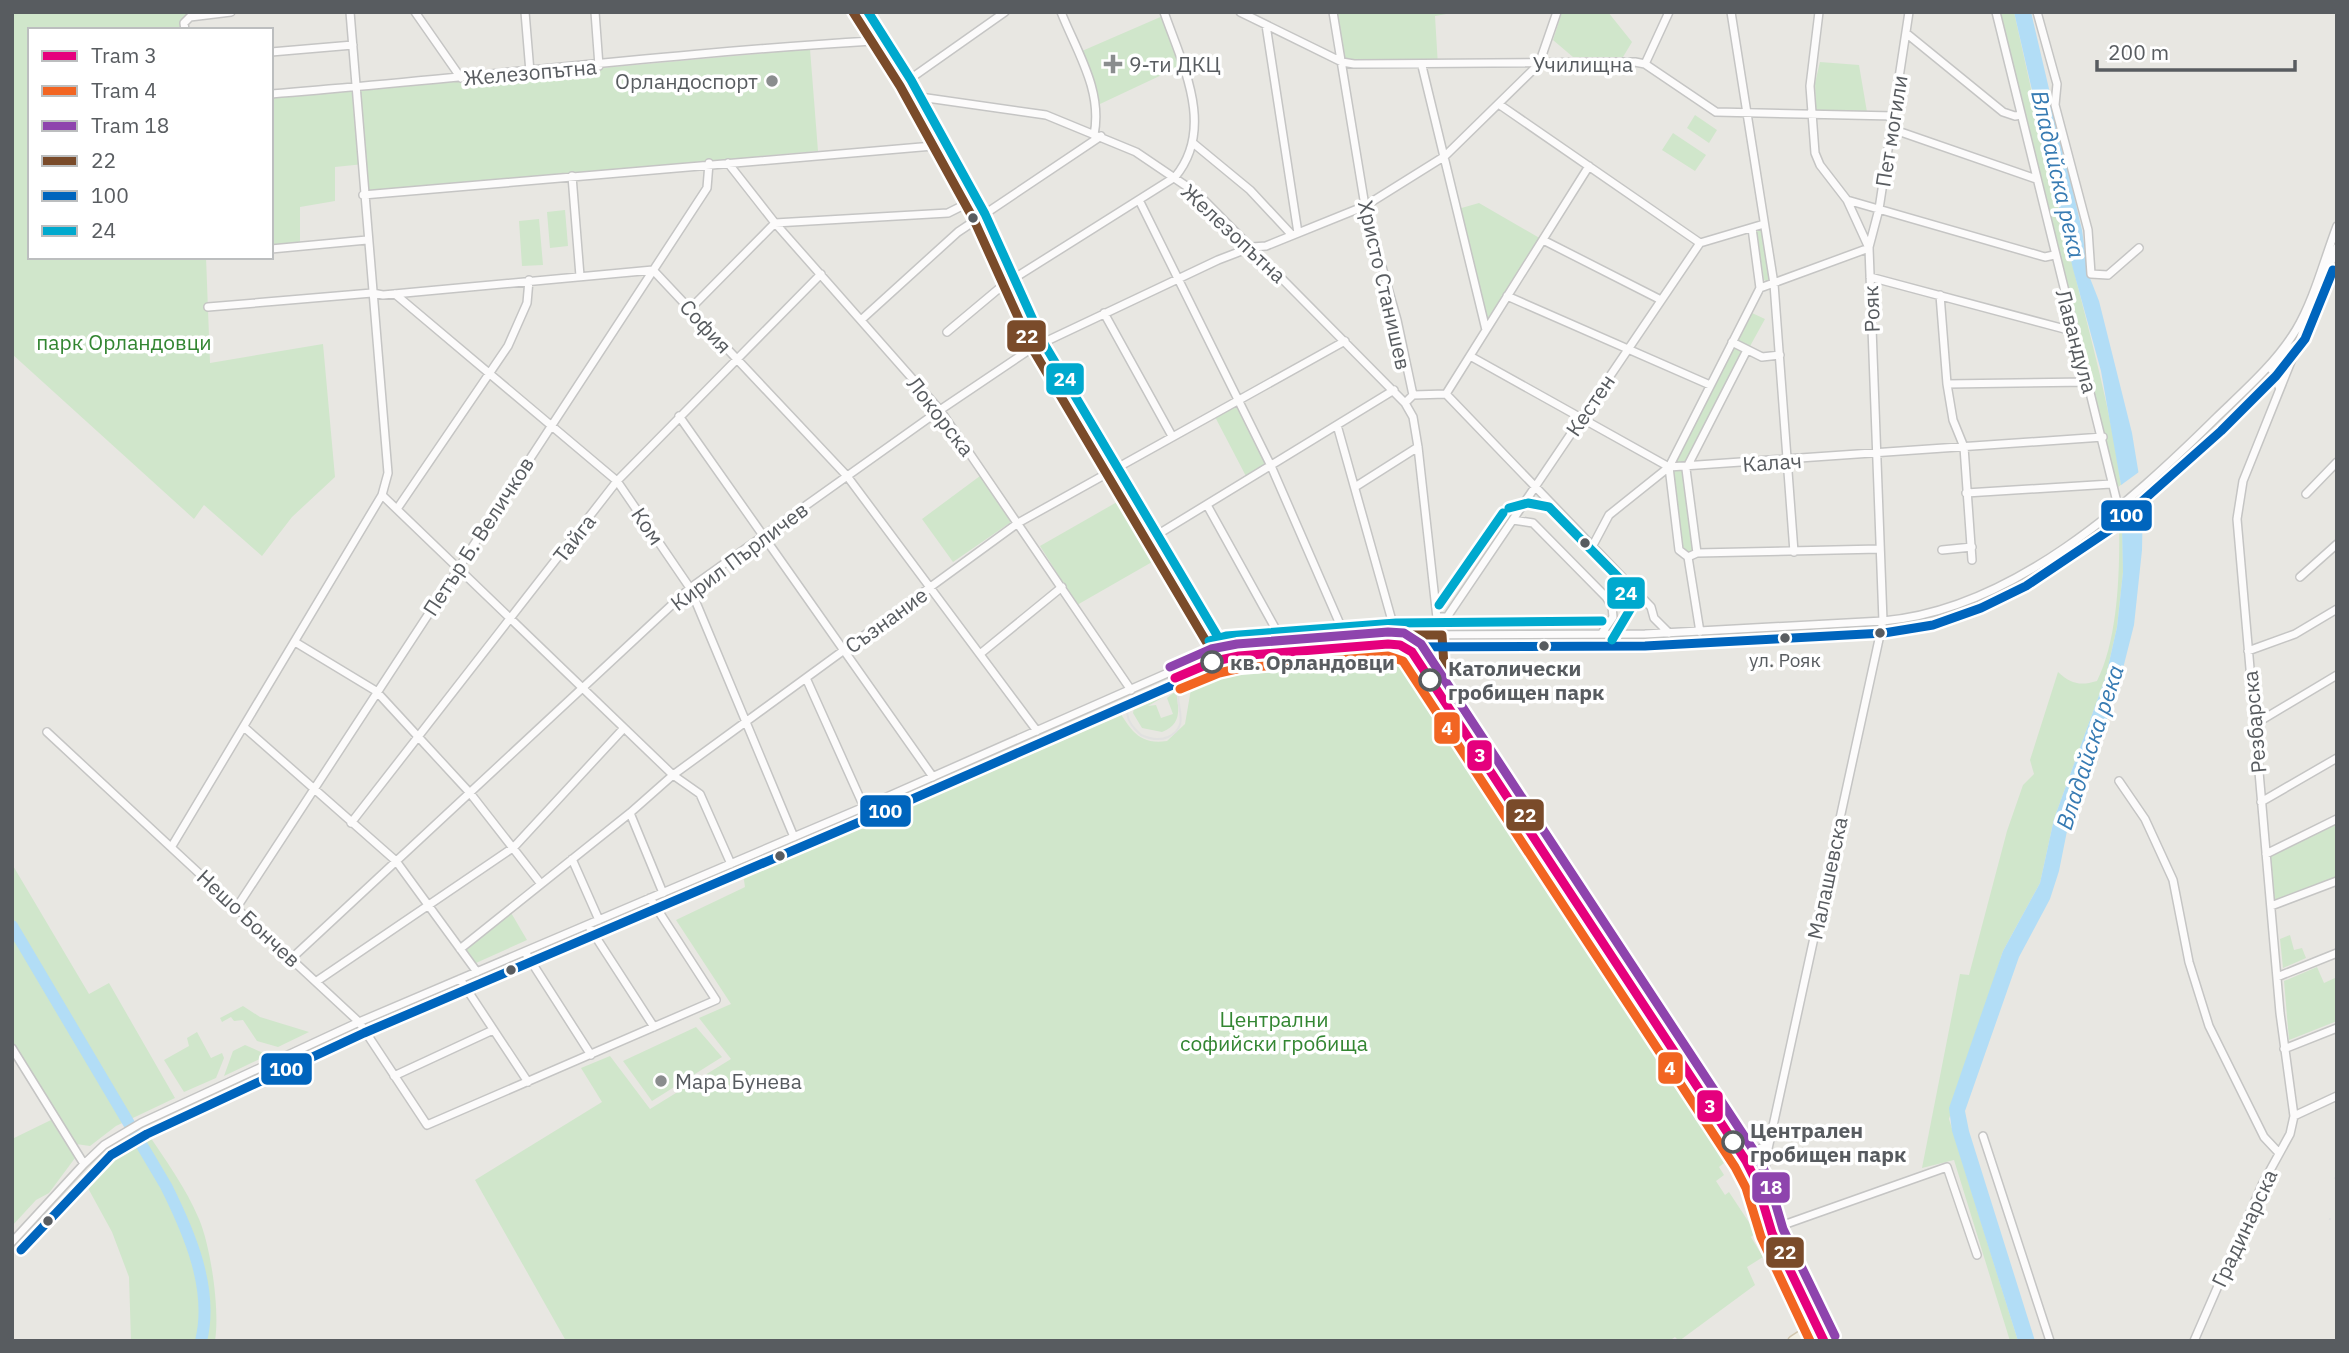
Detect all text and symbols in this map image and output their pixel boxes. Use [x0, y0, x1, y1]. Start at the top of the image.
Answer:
legend [28, 28, 273, 259]
scale bar [2097, 28, 2295, 72]
text: 200 m [2108, 38, 2169, 66]
text: Tram 3 [91, 41, 157, 69]
place label: 9-ти ДКЦ [1129, 50, 1221, 78]
street label: Училищна [1533, 50, 1633, 78]
street label: Железопътна [462, 52, 598, 92]
marker: 9-ти ДКЦ [1103, 54, 1123, 74]
place label: Орландоспорт [615, 67, 758, 95]
marker: Орландоспорт [764, 73, 780, 89]
street label: Пет могили [1868, 73, 1914, 189]
text: Tram 4 [91, 76, 157, 104]
water label: Владайска река [2025, 87, 2093, 261]
text: Tram 18 [91, 111, 169, 139]
text: 22 [91, 146, 116, 174]
street label: Железопътна [1175, 177, 1293, 289]
text: 100 [91, 181, 129, 209]
street label: Христо Станишев [1352, 198, 1418, 372]
unlabelled marker [966, 211, 980, 225]
text: 24 [91, 216, 116, 244]
street label: Рояк [1856, 285, 1886, 333]
street label: Лавандула [2050, 286, 2104, 396]
street label: София [674, 293, 738, 359]
line badge: 22 [1006, 319, 1047, 353]
text: 22 [1016, 324, 1038, 348]
park label: парк Орландовци [36, 328, 212, 356]
line badge: 24 [1045, 362, 1085, 396]
text: 24 [1054, 367, 1076, 391]
street label: Кестен [1559, 369, 1621, 441]
street label: Локорска [901, 370, 981, 462]
street label: Калач [1741, 446, 1803, 478]
street label: Петър Б. Величков [416, 451, 540, 621]
street label: Кирил Пърличев [665, 495, 813, 617]
line badge: 100 [2100, 499, 2153, 532]
street label: Ком [625, 502, 671, 550]
text: 100 [2109, 503, 2143, 527]
street label: Тайга [546, 508, 602, 568]
unlabelled marker [1578, 536, 1592, 550]
line badge: 24 [1606, 576, 1646, 610]
street label: Съзнание [839, 581, 933, 659]
text: 24 [1615, 581, 1637, 605]
unlabelled marker [1873, 626, 1887, 640]
marker: ул. Рояк [1778, 631, 1792, 645]
unlabelled marker [1537, 639, 1551, 653]
place label: кв. Орландовци [1230, 648, 1395, 676]
place label: ул. Рояк [1749, 648, 1821, 672]
marker: кв. Орландовци [1201, 651, 1223, 673]
place label: Католически гробищен парк [1448, 654, 1604, 706]
water label: Владайска река [2048, 661, 2130, 833]
marker: Католически гробищен парк [1419, 669, 1441, 691]
street label: Резбарска [2236, 670, 2272, 774]
line badge: 4 [1433, 711, 1461, 745]
text: 4 [1441, 716, 1453, 740]
line badge: 3 [1466, 739, 1493, 772]
text: 3 [1474, 743, 1486, 767]
line badge: 100 [859, 794, 912, 828]
line badge: 22 [1505, 798, 1545, 832]
text: 100 [868, 799, 902, 823]
text: 22 [1514, 803, 1536, 827]
street label: Малашевска [1800, 814, 1854, 942]
unlabelled marker [773, 849, 787, 863]
street label: Нешо Бончев [191, 863, 307, 973]
unlabelled marker [504, 963, 518, 977]
park label: Централни софийски гробища [1180, 1005, 1368, 1057]
line badge: 4 [1657, 1051, 1684, 1085]
line badge: 100 [260, 1052, 313, 1086]
text: 4 [1664, 1056, 1676, 1080]
text: 100 [269, 1057, 303, 1081]
place label: Мара Бунева [675, 1067, 802, 1095]
marker: Мара Бунева [653, 1073, 669, 1089]
line badge: 3 [1696, 1089, 1724, 1123]
text: 3 [1704, 1094, 1716, 1118]
place label: Централен гробищен парк [1750, 1116, 1906, 1168]
marker: Централен гробищен парк [1722, 1131, 1744, 1153]
street label: Градинарска [2205, 1165, 2283, 1291]
line badge: 18 [1751, 1171, 1791, 1204]
text: 18 [1760, 1175, 1782, 1199]
unlabelled marker [41, 1214, 55, 1228]
line badge: 22 [1765, 1236, 1805, 1269]
text: 22 [1774, 1240, 1796, 1264]

